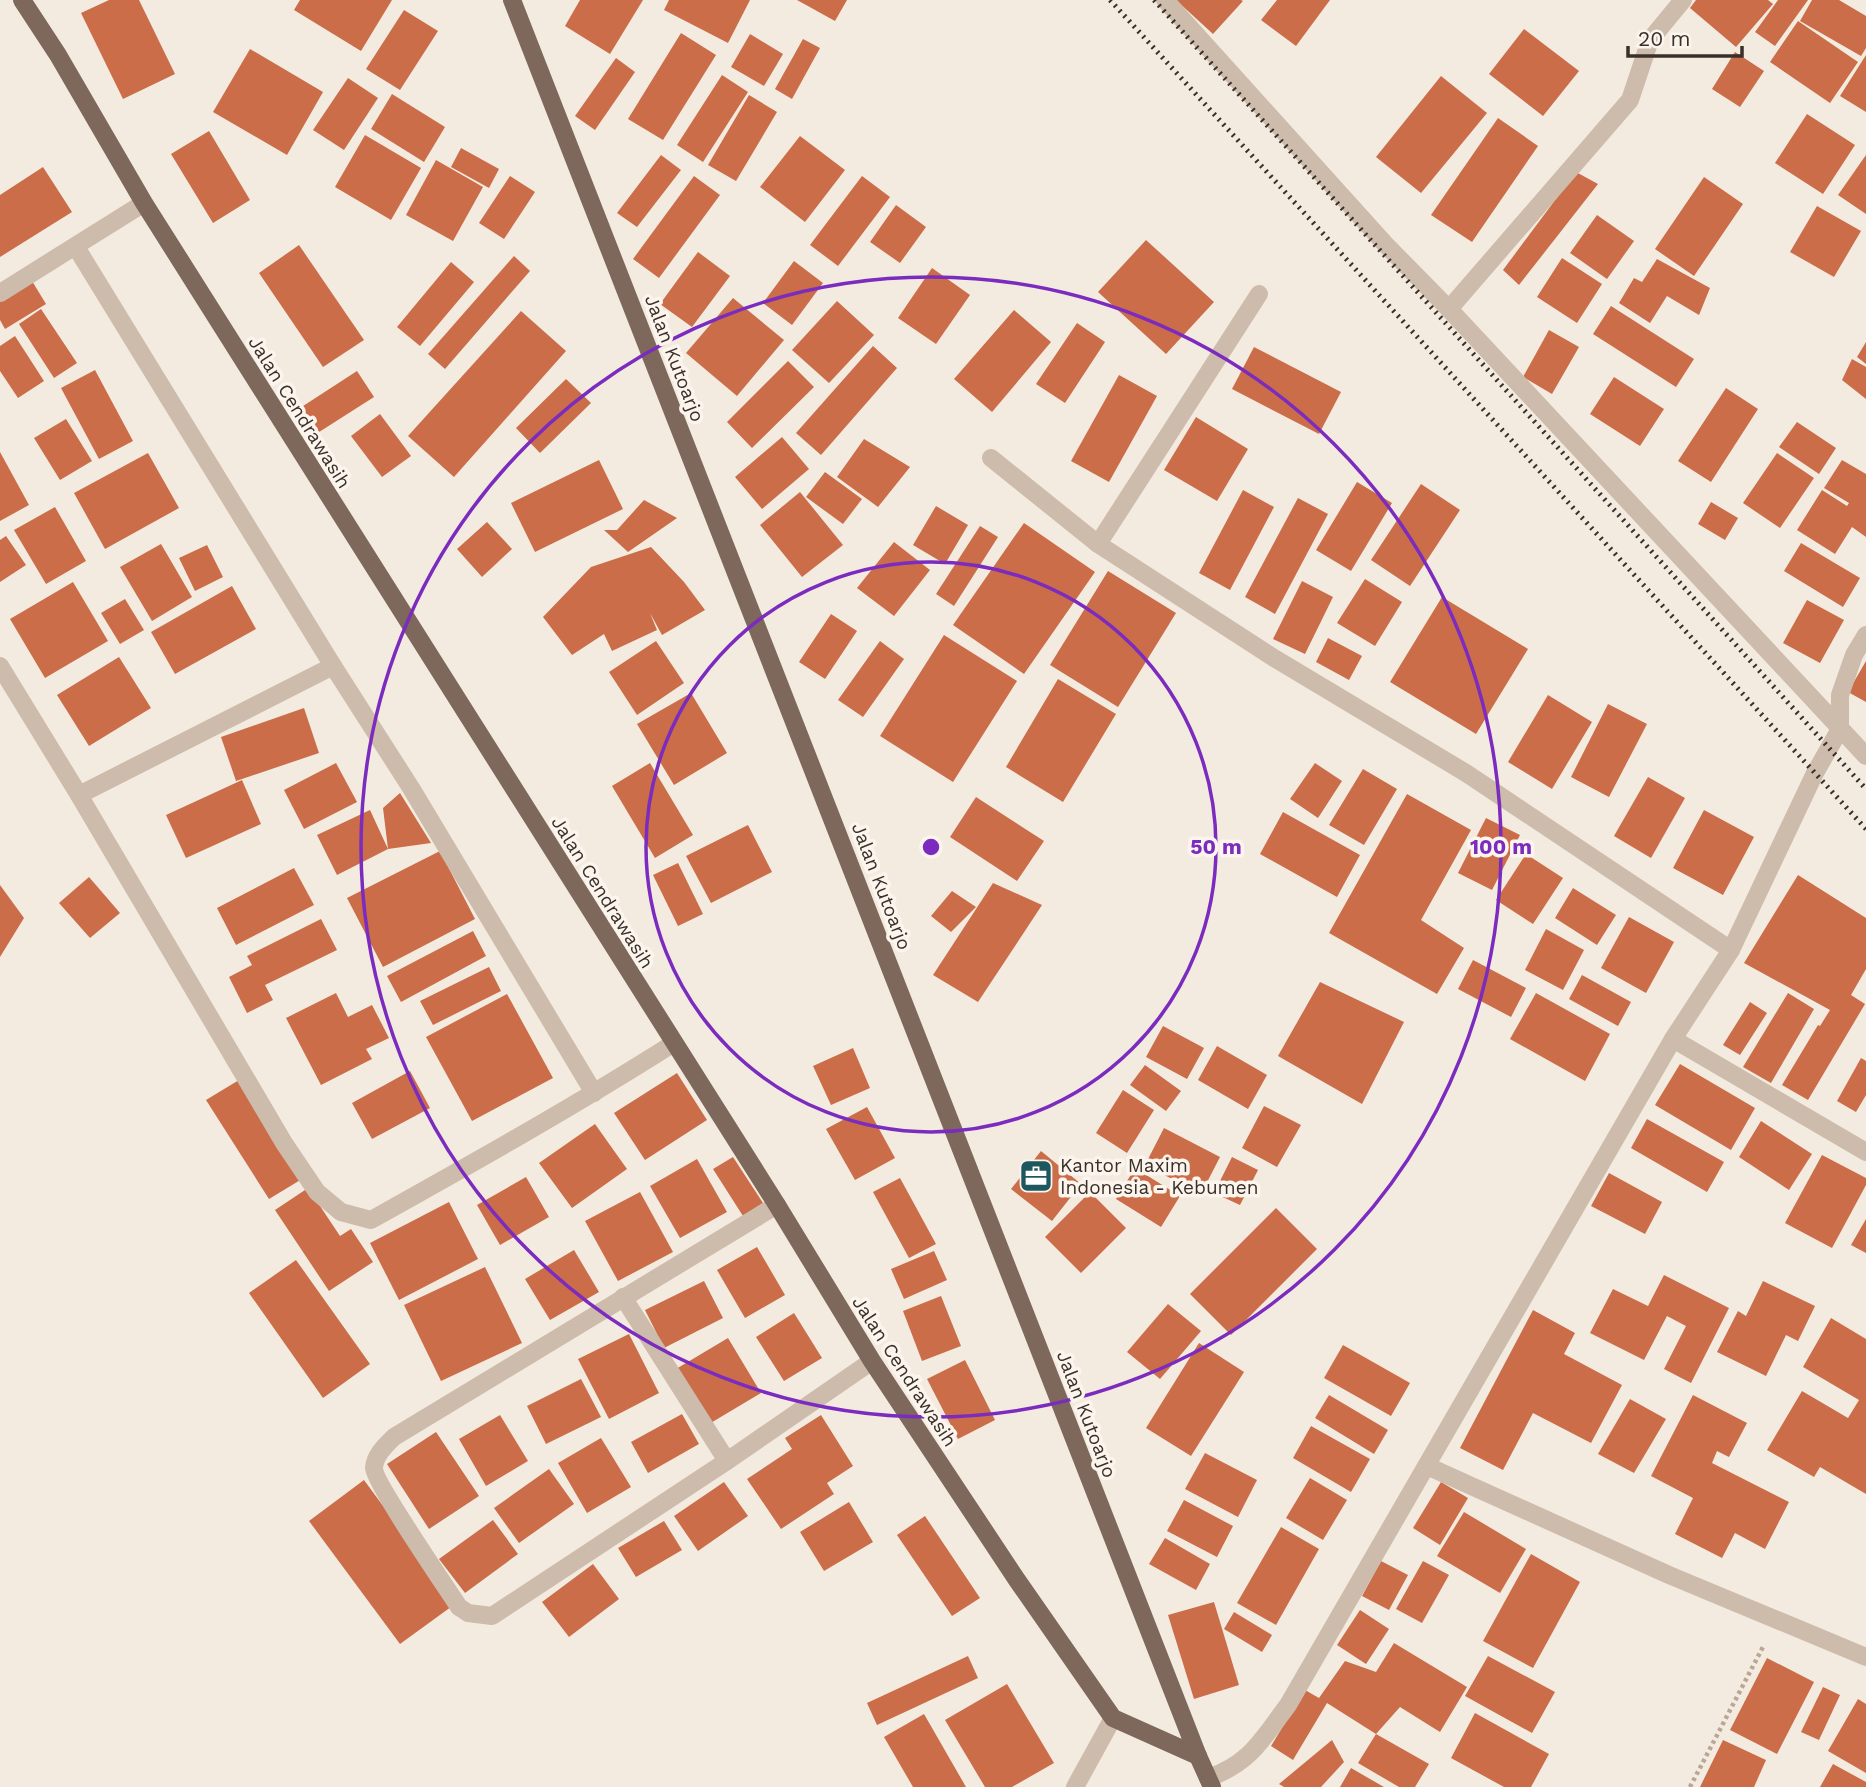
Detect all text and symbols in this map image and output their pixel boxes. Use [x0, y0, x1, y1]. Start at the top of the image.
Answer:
scale bar [1628, 14, 1742, 58]
text: 20 m [1638, 26, 1690, 51]
street label: Jalan Kutoarjo [640, 292, 709, 425]
street label: Jalan Cendrawasih [243, 332, 356, 493]
street label: Jalan Cendrawasih [546, 812, 659, 973]
street label: Jalan Kutoarjo [847, 820, 916, 953]
text: 50 m [1190, 834, 1242, 859]
text: 100 m [1470, 834, 1532, 859]
centre of rings [919, 835, 943, 859]
place label: Kantor Maxim Indonesia - Kebumen [1060, 1154, 1258, 1199]
office icon: Kantor Maxim Indonesia - Kebumen [1017, 1157, 1055, 1195]
street label: Jalan Cendrawasih [847, 1292, 962, 1451]
street label: Jalan Kutoarjo [1052, 1348, 1121, 1481]

